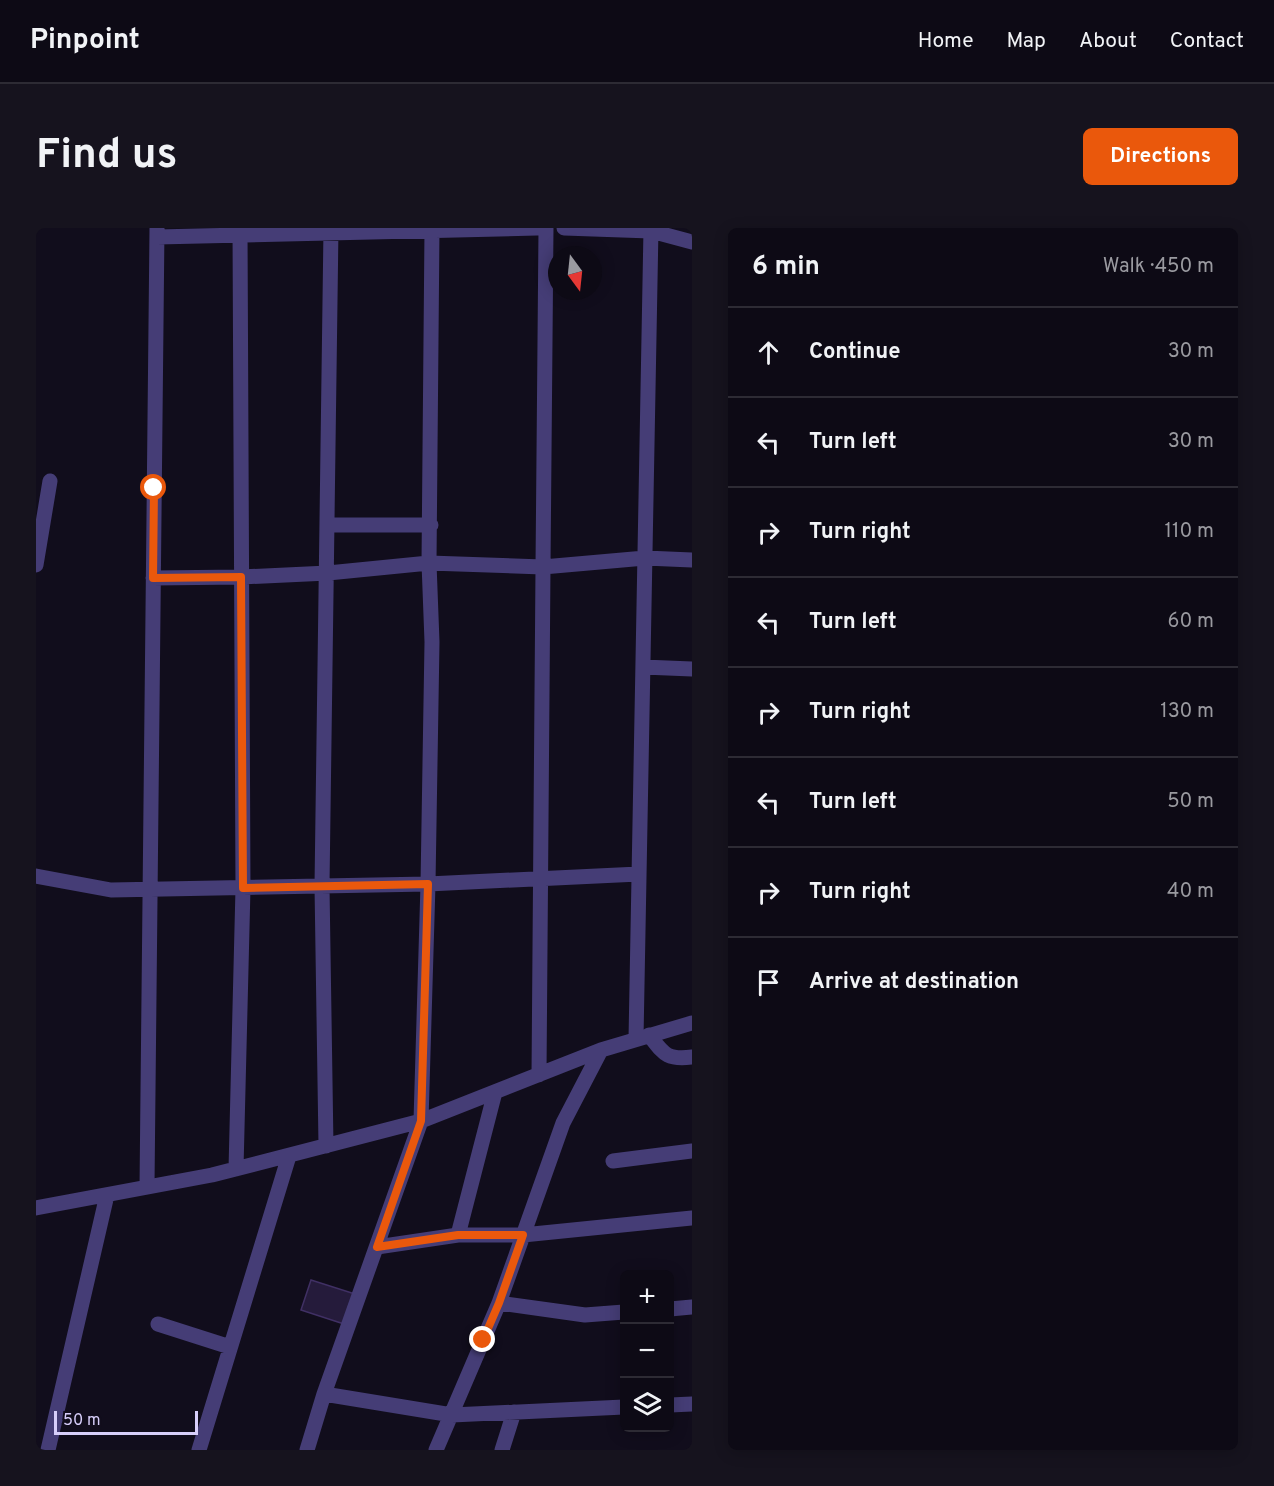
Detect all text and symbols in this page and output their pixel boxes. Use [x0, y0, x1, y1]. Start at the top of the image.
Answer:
text: Pinpoint [30, 23, 140, 59]
text: Home [918, 28, 974, 55]
text: Map [1007, 28, 1046, 55]
text: About [1079, 28, 1137, 55]
text: Contact [1170, 28, 1244, 55]
button: Directions [1083, 128, 1238, 185]
text: Find us [36, 130, 177, 183]
north arrow [548, 246, 602, 300]
text: 6 min [752, 251, 820, 284]
text: Walk · 450 m [1103, 254, 1214, 280]
icon: ahead [752, 336, 785, 369]
text: Continue [809, 339, 900, 366]
text: 30 m [1168, 339, 1214, 365]
icon: left [752, 426, 785, 459]
text: Turn left [809, 429, 897, 456]
text: 30 m [1168, 429, 1214, 455]
route start [140, 474, 166, 500]
icon: right [752, 516, 785, 549]
text: Turn right [809, 519, 911, 546]
text: 110 m [1165, 519, 1214, 545]
icon: left [752, 606, 785, 639]
text: Turn left [809, 609, 897, 636]
text: 60 m [1168, 609, 1214, 635]
icon: right [752, 696, 785, 729]
text: Turn right [809, 699, 911, 726]
text: 130 m [1160, 699, 1214, 725]
icon: left [752, 786, 785, 819]
text: Turn left [809, 789, 897, 816]
text: 50 m [1167, 789, 1214, 815]
icon: right [752, 876, 785, 909]
text: Turn right [809, 879, 911, 906]
text: 40 m [1167, 879, 1214, 905]
icon: arrive [752, 966, 785, 999]
text: Arrive at destination [809, 969, 1019, 996]
map controls [620, 1270, 674, 1432]
button: + [620, 1270, 674, 1324]
button: − [620, 1324, 674, 1378]
route end [469, 1326, 495, 1352]
button: layers [620, 1378, 674, 1432]
scale bar [54, 1408, 198, 1436]
text: 50 m [63, 1411, 101, 1431]

